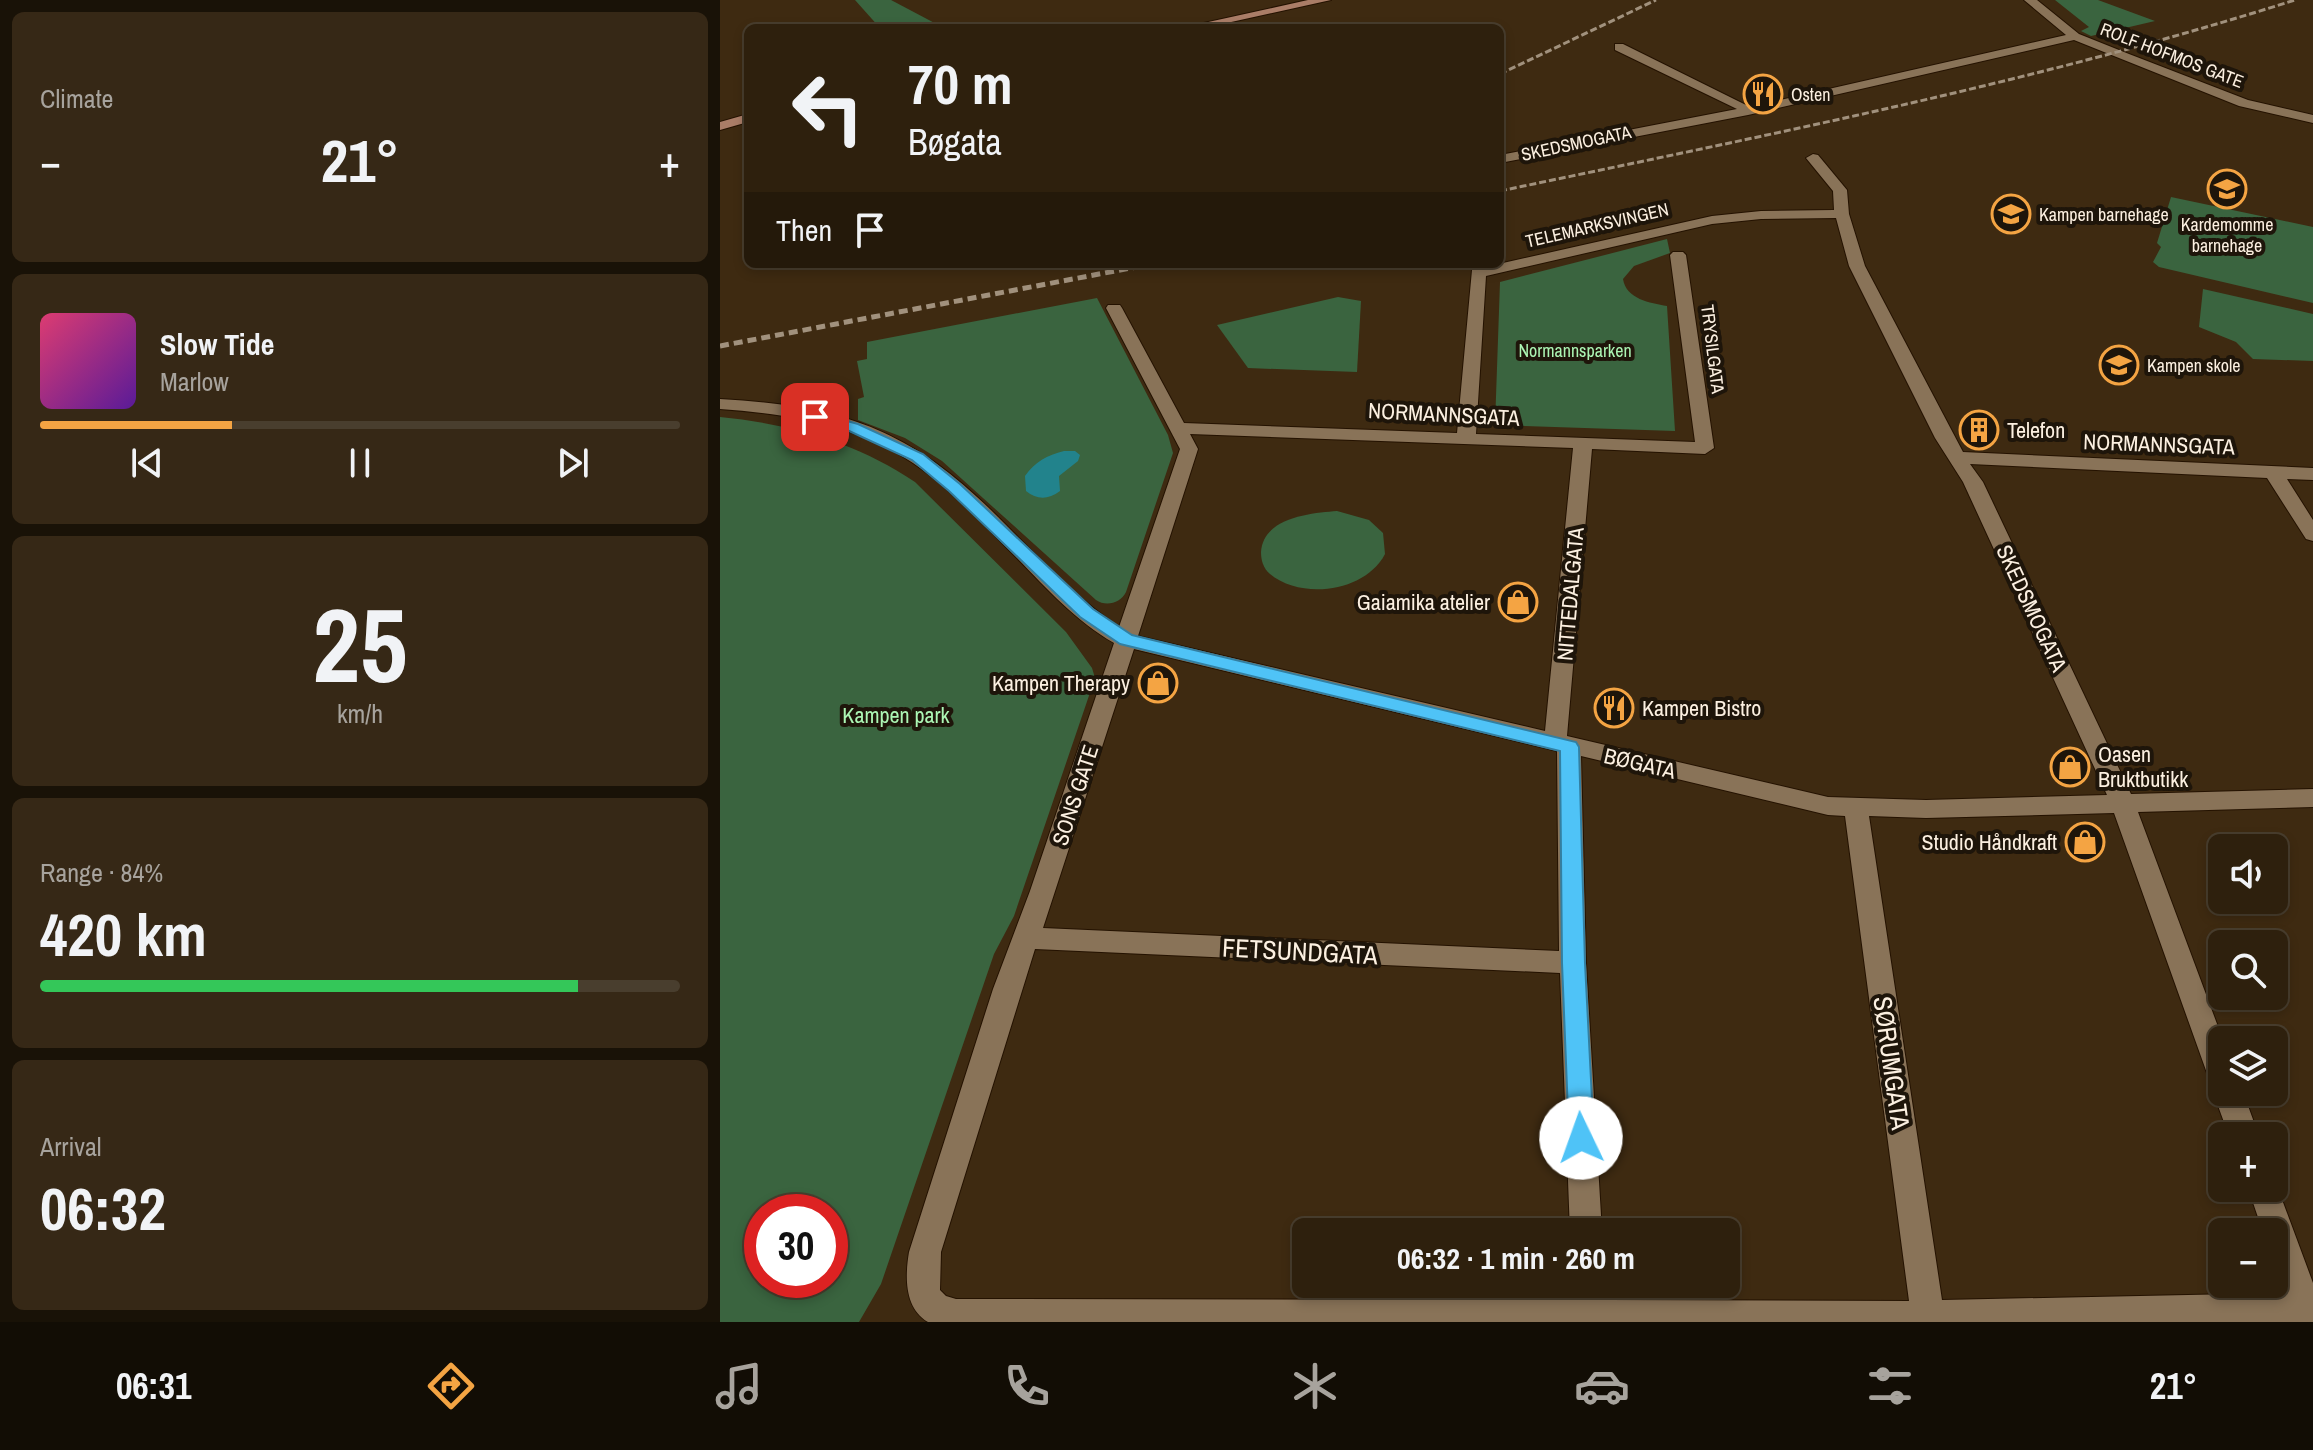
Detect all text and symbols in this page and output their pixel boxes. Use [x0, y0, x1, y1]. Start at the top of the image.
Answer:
street label: ROLF HOFMOS GATE [2097, 16, 2247, 94]
text: 70 m [908, 46, 1013, 121]
icon: left [776, 56, 880, 160]
restaurant icon: Osten [1742, 73, 1784, 115]
text: Climate [40, 81, 113, 116]
place label: Osten [1791, 82, 1830, 107]
text: Bøgata [908, 118, 1002, 166]
street label: SKEDSMOGATA [1519, 119, 1633, 167]
text: 21° [321, 120, 399, 201]
text: − [40, 131, 61, 191]
text: + [659, 131, 680, 191]
school or university icon: Kardemomme barnehage [2206, 168, 2248, 210]
school or university icon: Kampen barnehage [1990, 193, 2032, 235]
street label: TELEMARKSVINGEN [1523, 196, 1671, 254]
place label: Kampen barnehage [2039, 202, 2169, 227]
icon: arrive [848, 208, 892, 252]
text: Then [776, 210, 832, 250]
place label: Kardemomme barnehage [2181, 212, 2273, 258]
street label: TRYSILGATA [1695, 303, 1731, 395]
text: Slow Tide [160, 324, 274, 364]
park label: Normannsparken [1518, 338, 1632, 363]
school or university icon: Kampen skole [2098, 344, 2140, 386]
place label: Kampen skole [2147, 353, 2241, 378]
text: Marlow [160, 364, 229, 399]
pin [781, 383, 849, 451]
icon: arrive [793, 395, 837, 439]
street label: NORMANNSGATA [1367, 395, 1521, 433]
building icon: Telefon [1958, 409, 2000, 451]
place label: Telefon [2007, 415, 2065, 445]
street label: NORMANNSGATA [2083, 426, 2236, 462]
icon: previous [125, 441, 169, 485]
icon: pause [338, 441, 382, 485]
icon: next [551, 441, 595, 485]
street label: NITTEDALGATA [1549, 525, 1591, 662]
street label: SKEDSMOGATA [1990, 540, 2075, 677]
text: 25 [313, 574, 407, 714]
shop icon: Gaiamika atelier [1497, 581, 1539, 623]
place label: Gaiamika atelier [1357, 587, 1490, 617]
shop icon: Kampen Therapy [1137, 662, 1179, 704]
place label: Kampen Therapy [992, 668, 1130, 698]
restaurant icon: Kampen Bistro [1593, 687, 1635, 729]
place label: Kampen Bistro [1642, 693, 1761, 723]
text: km/h [337, 696, 383, 731]
park label: Kampen park [842, 700, 951, 730]
place label: Oasen Bruktbutikk [2098, 739, 2189, 794]
street label: BØGATA [1601, 740, 1680, 786]
street label: SONS GATE [1045, 741, 1105, 849]
shop icon: Oasen Bruktbutikk [2049, 746, 2091, 788]
shop icon: Studio Håndkraft [2064, 821, 2106, 863]
place label: Studio Håndkraft [1922, 827, 2057, 857]
map controls [2208, 834, 2288, 1298]
button: sound [2208, 834, 2288, 914]
text: Range · 84% [40, 855, 163, 890]
text: 420 km [40, 894, 207, 975]
street label: FETSUNDGATA [1221, 929, 1379, 973]
button: search [2208, 930, 2288, 1010]
street label: SØRUMGATA [1865, 994, 1919, 1133]
button: layers [2208, 1026, 2288, 1106]
position arrow [1539, 1096, 1623, 1180]
button: + [2208, 1122, 2288, 1202]
text: Arrival [40, 1129, 102, 1164]
text: 06:32 [40, 1168, 166, 1249]
speed limit sign: 30 [744, 1194, 848, 1298]
button: − [2208, 1218, 2288, 1298]
text: 06:32 · 1 min · 260 m [1397, 1238, 1635, 1278]
icon: directions [423, 1358, 479, 1414]
icon: music [711, 1358, 767, 1414]
icon: phone [999, 1358, 1055, 1414]
icon: climate [1287, 1358, 1343, 1414]
icon: car [1574, 1358, 1630, 1414]
icon: filters [1862, 1358, 1918, 1414]
text: 06:31 [116, 1362, 191, 1410]
text: 21° [2150, 1362, 2197, 1410]

